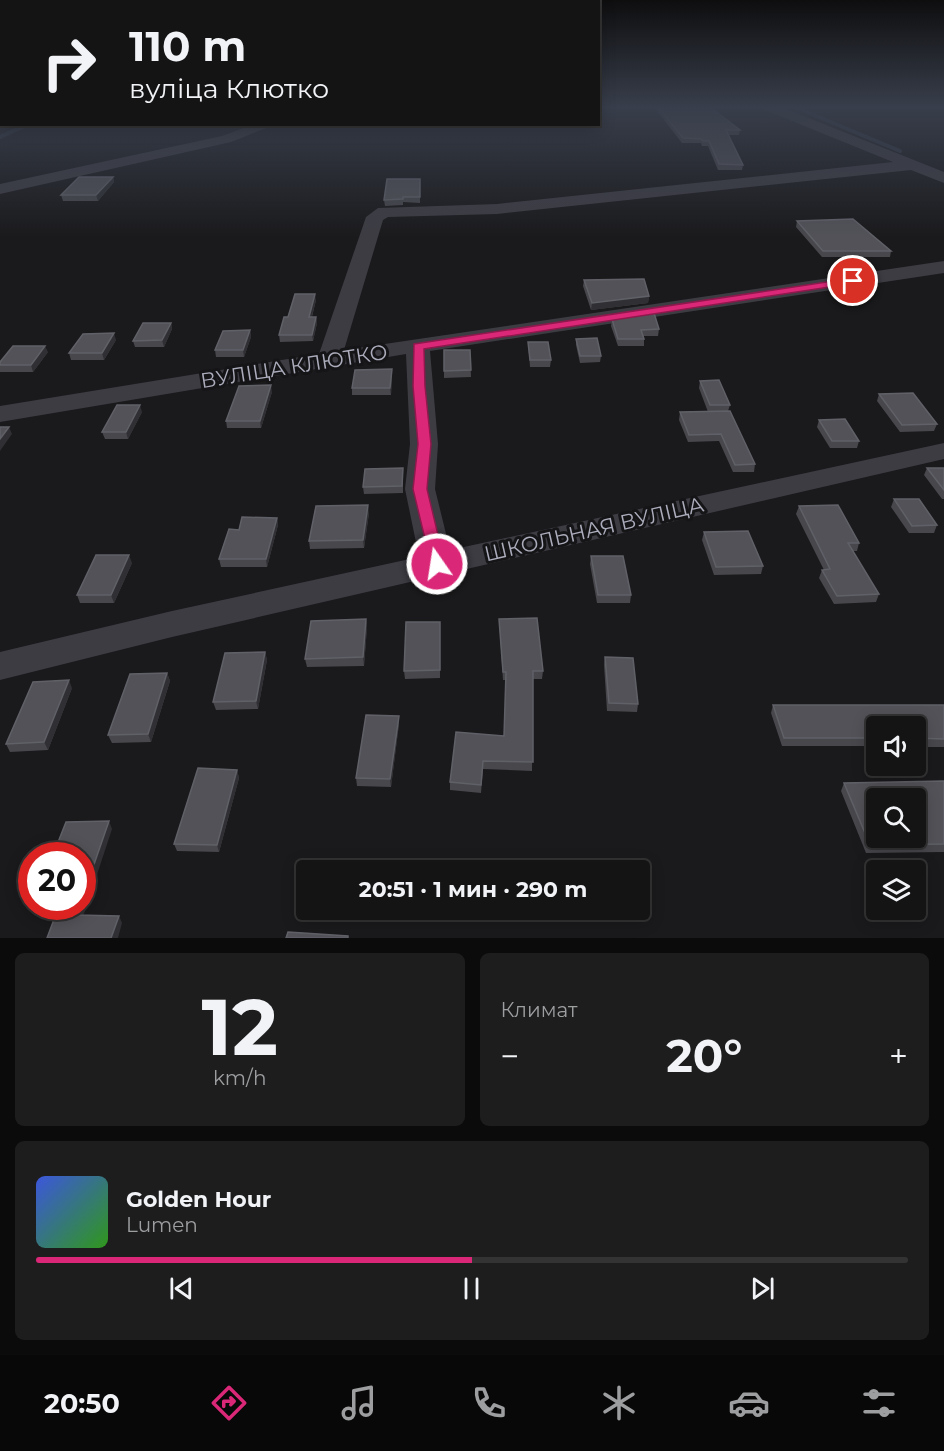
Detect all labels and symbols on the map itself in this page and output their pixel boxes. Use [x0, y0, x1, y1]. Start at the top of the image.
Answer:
pin [827, 255, 878, 306]
street label: ВУЛІЦА КЛЮТКО [199, 339, 389, 393]
street label: ШКОЛЬНАЯ ВУЛІЦА [482, 491, 706, 566]
position arrow [405, 532, 469, 596]
speed limit sign: 20 [18, 842, 96, 920]

